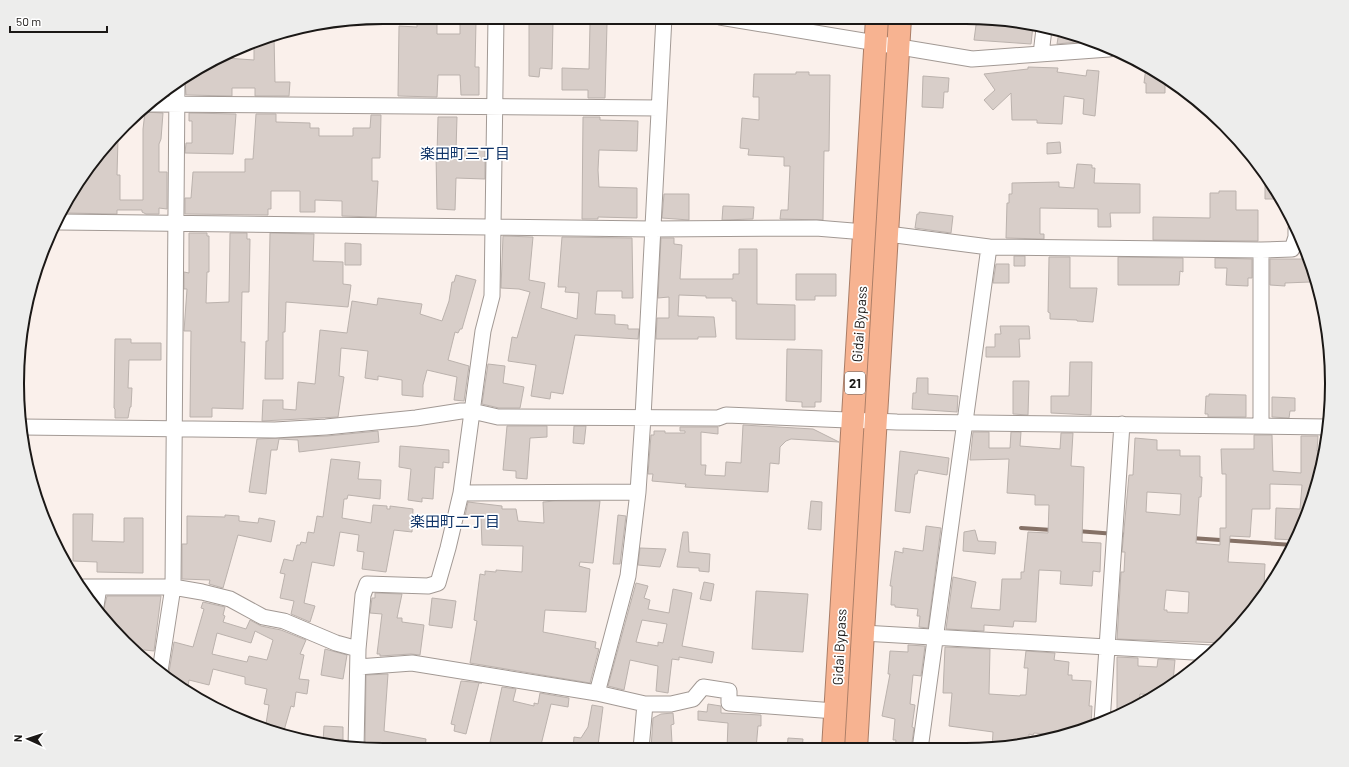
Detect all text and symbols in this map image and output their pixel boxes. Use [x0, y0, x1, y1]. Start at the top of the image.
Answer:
scale bar [10, 8, 107, 34]
text: 50 m [16, 14, 41, 28]
district label: 楽田町三丁目 [420, 144, 510, 162]
street label: Gidai Bypass [848, 285, 870, 363]
road number: 21 [845, 372, 865, 394]
district label: 楽田町二丁目 [410, 512, 500, 530]
street label: Gidai Bypass [829, 608, 850, 686]
north arrow [8, 719, 48, 759]
text: N [11, 734, 24, 742]

